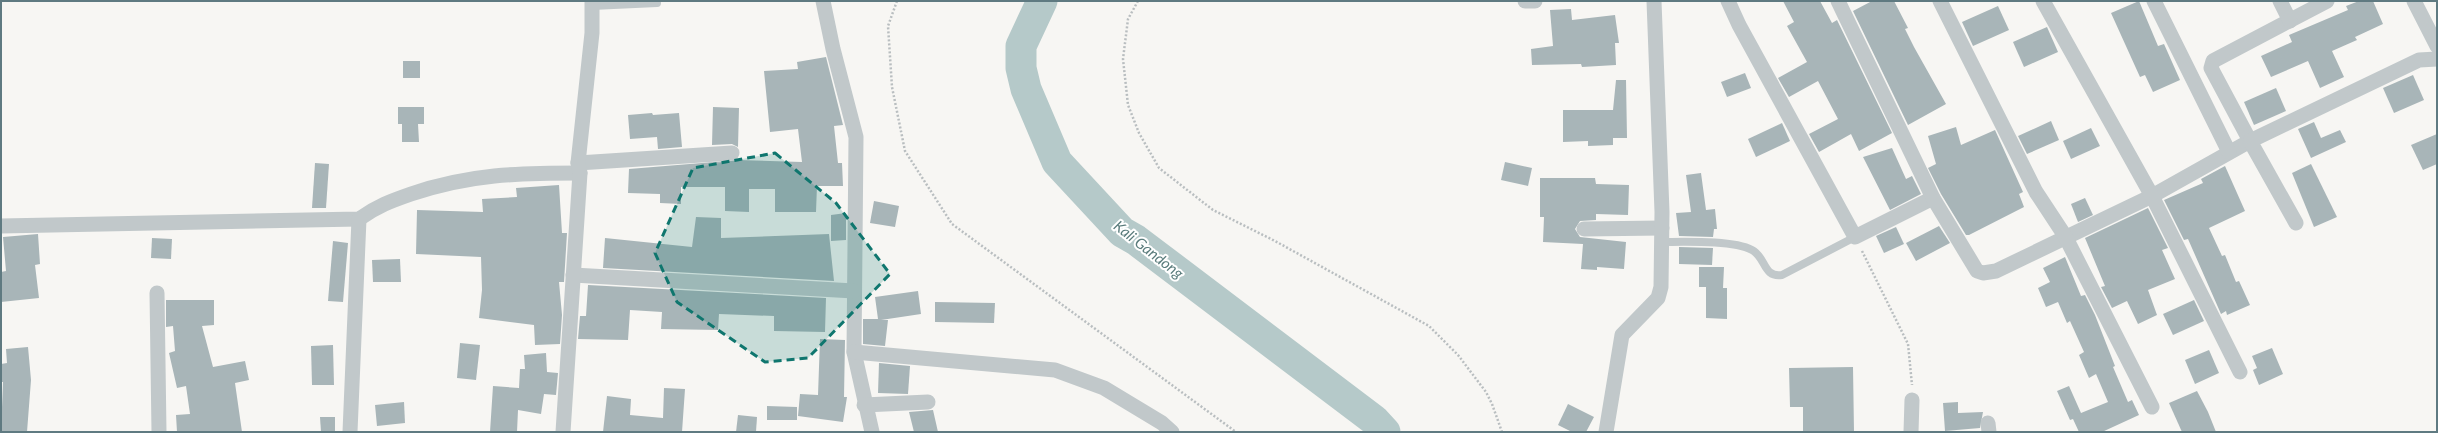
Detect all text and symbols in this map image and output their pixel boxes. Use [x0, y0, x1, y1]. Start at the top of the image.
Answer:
water label: Kali Gandong [1111, 216, 1188, 282]

